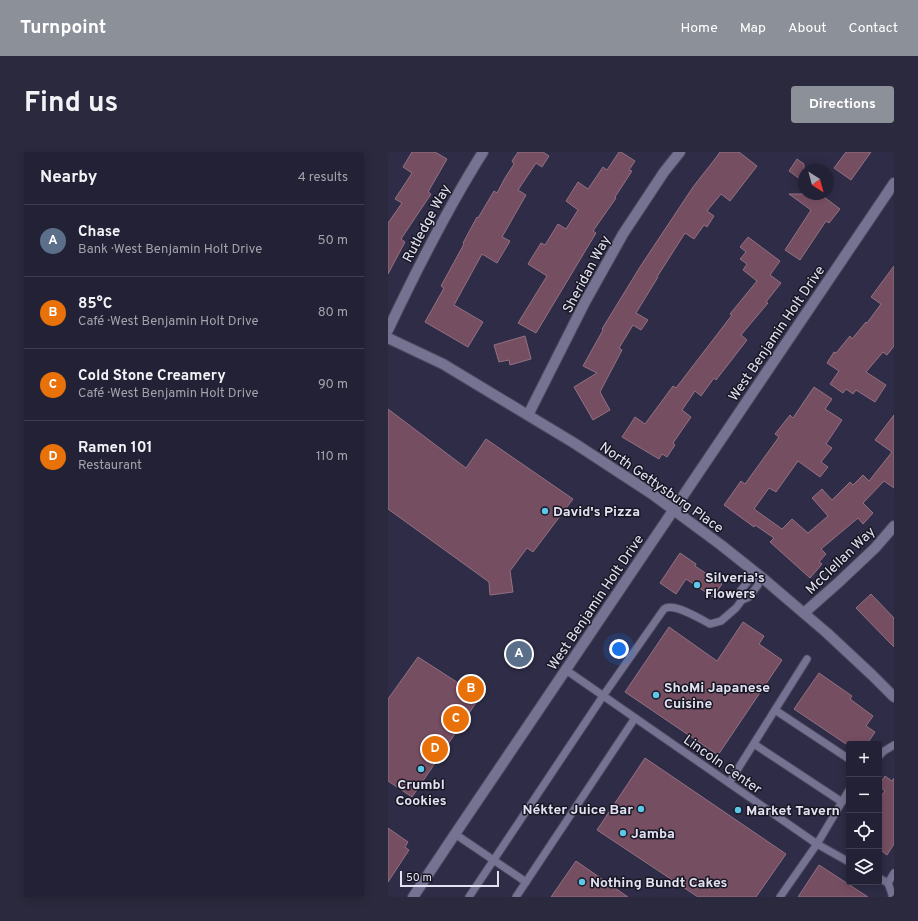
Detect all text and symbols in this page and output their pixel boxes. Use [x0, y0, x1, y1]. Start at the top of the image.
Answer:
text: Turnpoint [20, 16, 106, 40]
text: Home [681, 20, 718, 37]
text: Map [740, 20, 766, 37]
text: About [788, 20, 827, 37]
text: Contact [849, 20, 898, 37]
text: Find us [24, 86, 118, 122]
button: Directions [791, 86, 894, 123]
north arrow [798, 164, 834, 200]
text: Nearby [40, 167, 97, 189]
text: 4 results [298, 170, 348, 186]
street label: Rutledge Way [400, 182, 455, 266]
text: Chase [78, 223, 120, 242]
text: A [48, 233, 58, 249]
text: 50 m [318, 233, 348, 249]
street label: Sheridan Way [560, 233, 615, 316]
text: Bank · West Benjamin Holt Drive [78, 242, 262, 258]
street label: West Benjamin Holt Drive [725, 263, 829, 405]
text: 85°C [78, 295, 112, 314]
text: B [49, 305, 57, 321]
text: 80 m [318, 305, 348, 321]
text: Café · West Benjamin Holt Drive [78, 314, 259, 330]
text: Cold Stone Creamery [78, 367, 226, 386]
text: C [49, 377, 57, 393]
text: 90 m [318, 377, 348, 393]
text: Café · West Benjamin Holt Drive [78, 386, 259, 402]
text: Ramen 101 [78, 439, 153, 458]
street label: North Gettysburg Place [596, 439, 726, 537]
text: D [48, 449, 58, 465]
text: 110 m [316, 449, 348, 465]
text: Restaurant [78, 458, 142, 474]
place label: David's Pizza [553, 504, 640, 521]
marker: David's Pizza [540, 506, 550, 516]
street label: McClellan Way [803, 524, 879, 599]
street label: West Benjamin Holt Drive [544, 532, 648, 674]
place label: Silveria's Flowers [705, 570, 765, 603]
marker: Silveria's Flowers [692, 580, 702, 590]
pin: A [506, 639, 532, 669]
your location [609, 639, 629, 659]
pin: B [458, 674, 484, 704]
place label: ShoMi Japanese Cuisine [664, 680, 770, 713]
marker: ShoMi Japanese Cuisine [651, 690, 661, 700]
pin: C [443, 704, 469, 734]
street label: Lincoln Center [680, 732, 765, 799]
pin: D [422, 734, 448, 764]
map controls [846, 741, 882, 885]
button: + [846, 741, 882, 777]
marker: Crumbl Cookies [416, 764, 426, 774]
place label: Crumbl Cookies [395, 777, 447, 810]
button: − [846, 777, 882, 813]
place label: Nékter Juice Bar [522, 802, 633, 819]
place label: Market Tavern [746, 803, 840, 820]
marker: Nékter Juice Bar [636, 804, 646, 814]
marker: Market Tavern [733, 805, 743, 815]
button: locate [846, 813, 882, 849]
place label: Jamba [631, 826, 675, 843]
marker: Jamba [618, 828, 628, 838]
button: layers [846, 849, 882, 885]
scale bar [400, 869, 499, 888]
text: 50 m [406, 871, 432, 885]
place label: Nothing Bundt Cakes [590, 875, 728, 892]
marker: Nothing Bundt Cakes [577, 877, 587, 887]

